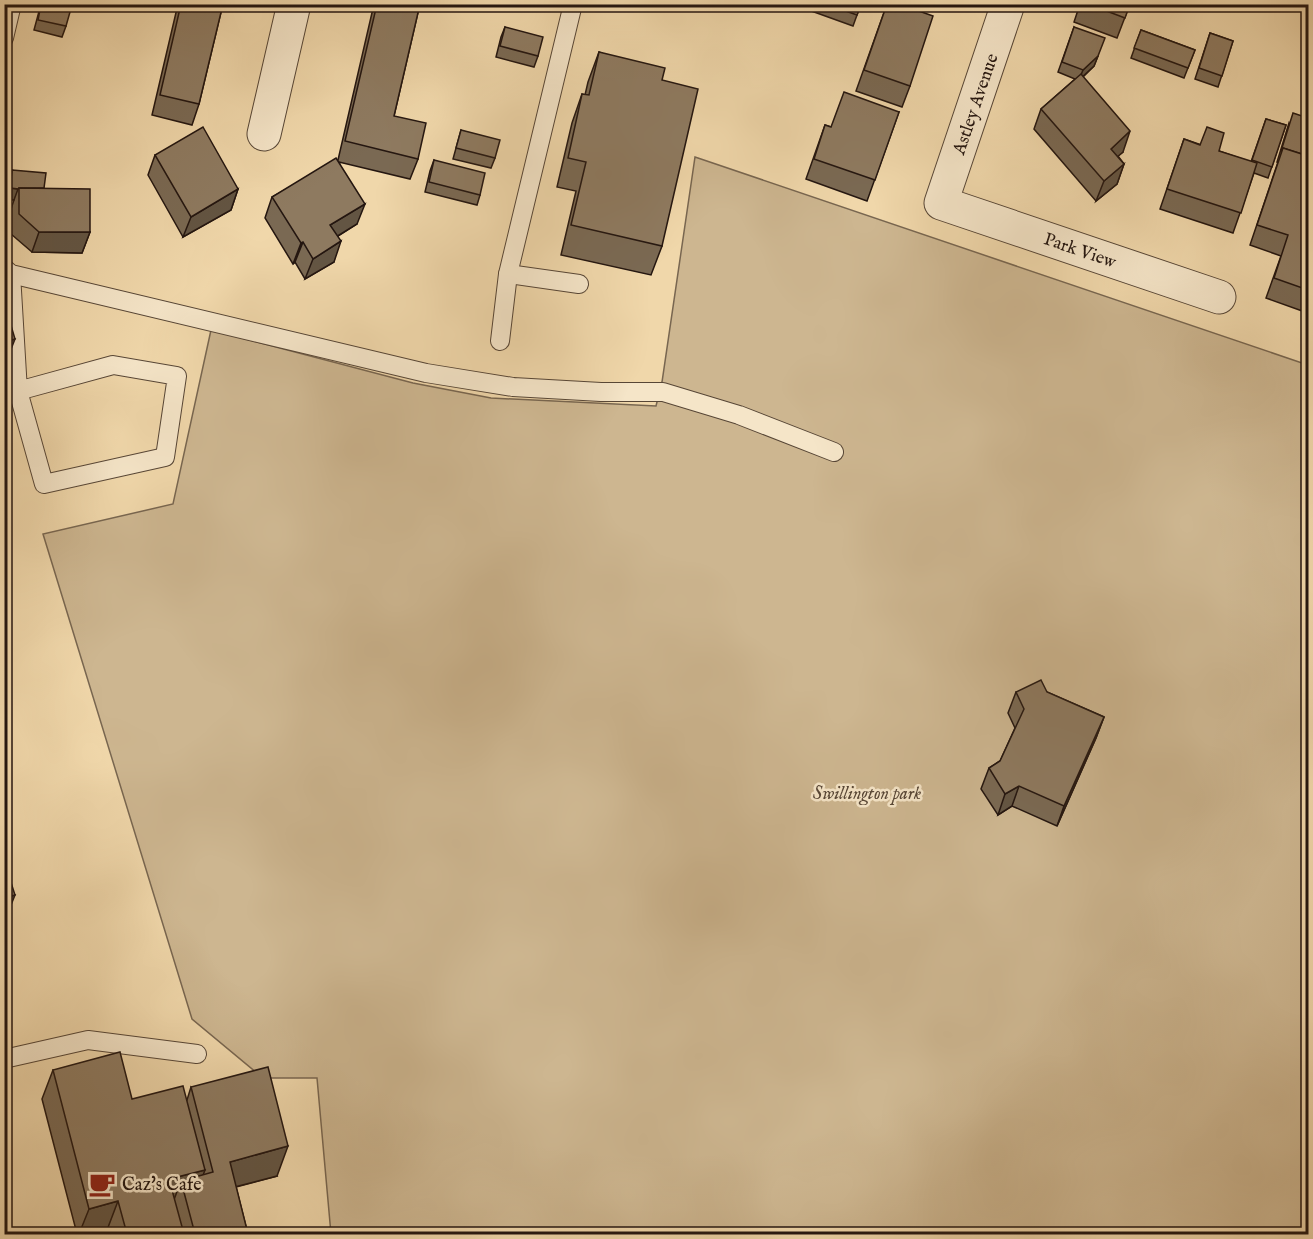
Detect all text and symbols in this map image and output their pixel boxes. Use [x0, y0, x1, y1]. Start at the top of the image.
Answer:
street label: Astley Avenue [948, 51, 1004, 159]
street label: Park View [1040, 228, 1120, 275]
park label: Swillington park [813, 783, 921, 806]
cafe icon: Caz's Cafe [87, 1169, 117, 1199]
place label: Caz's Cafe [122, 1174, 201, 1197]

